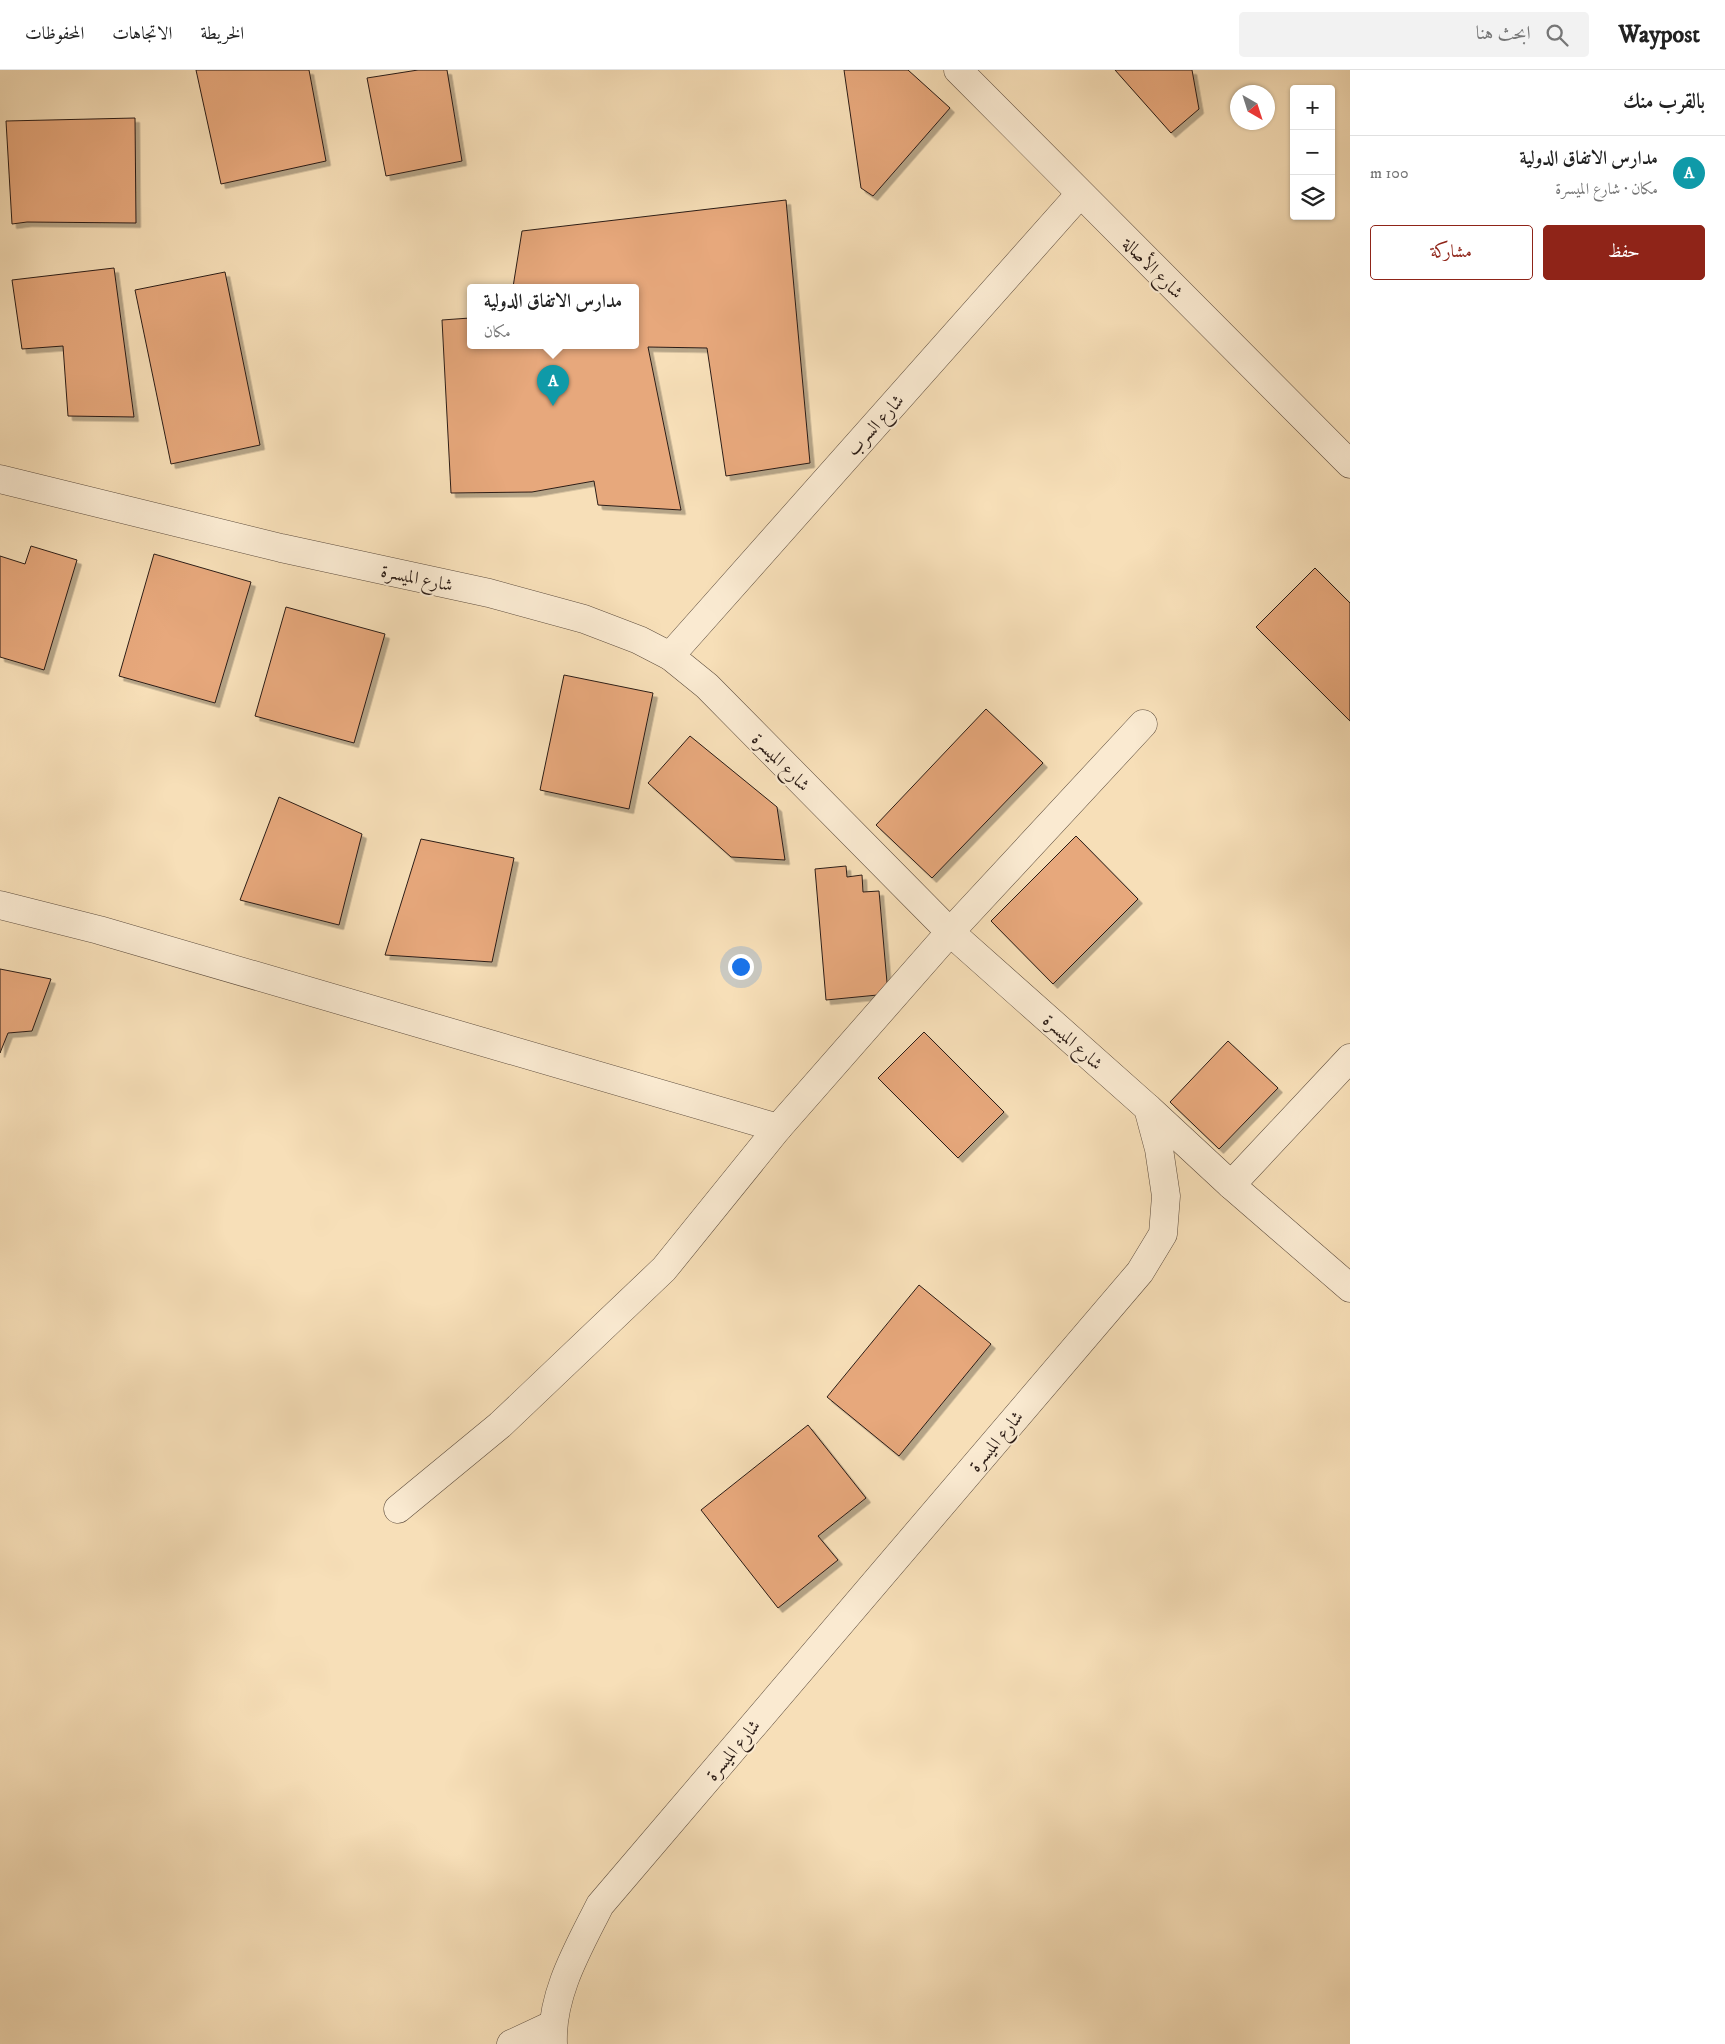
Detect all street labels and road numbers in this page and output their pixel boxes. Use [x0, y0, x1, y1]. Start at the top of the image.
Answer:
street label: شارع الأصالة [1114, 231, 1189, 306]
street label: شارع السرب [842, 390, 911, 463]
street label: شارع الميسرة [378, 561, 455, 600]
street label: شارع الميسرة [745, 729, 814, 798]
street label: شارع الميسرة [1036, 1010, 1107, 1078]
street label: شارع الميسرة [965, 1407, 1031, 1479]
street label: شارع الميسرة [702, 1716, 768, 1788]

